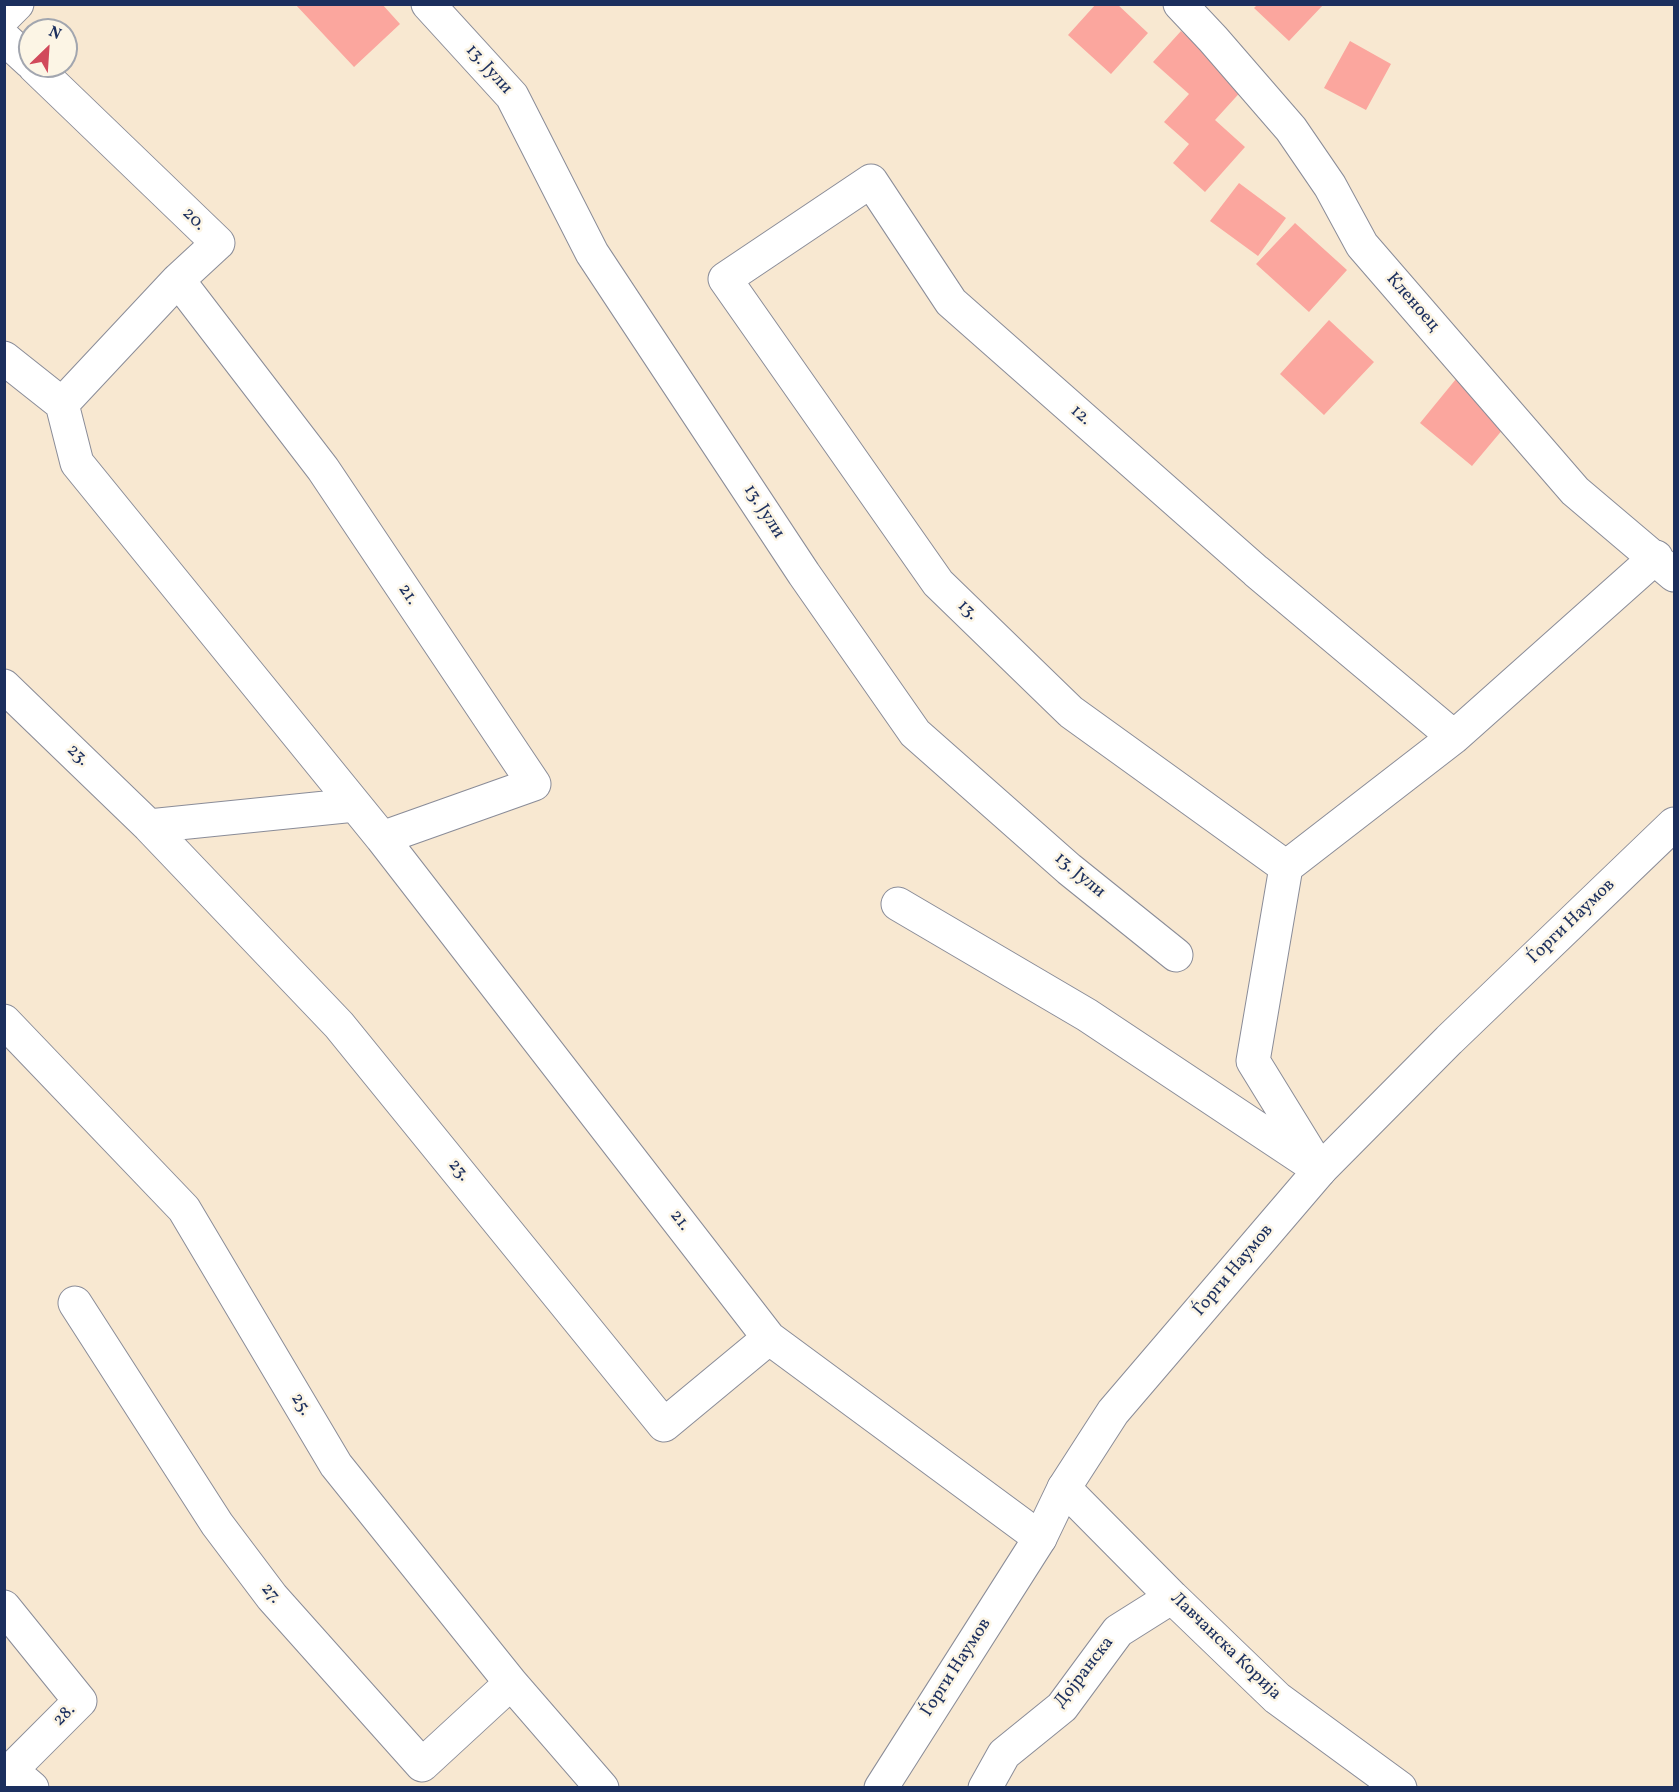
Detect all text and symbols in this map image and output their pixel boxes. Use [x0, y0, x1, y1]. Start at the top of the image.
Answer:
north arrow [18, 18, 78, 78]
text: N [45, 21, 65, 46]
street label: 13. Јули [460, 40, 516, 100]
street label: 20. [177, 204, 209, 236]
street label: Кленоец [1381, 269, 1443, 337]
street label: 12. [1065, 401, 1095, 431]
street label: 13. Јули [738, 481, 788, 543]
street label: 21. [392, 580, 422, 610]
street label: 13. [952, 596, 982, 626]
street label: 23. [61, 740, 93, 772]
street label: 13. Јули [1049, 848, 1109, 904]
street label: Ѓорги Наумов [1524, 875, 1620, 969]
street label: 23. [442, 1155, 474, 1187]
street label: 21. [664, 1206, 694, 1236]
street label: Ѓорги Наумов [1189, 1221, 1279, 1321]
street label: 25. [285, 1390, 315, 1420]
street label: 27. [255, 1579, 285, 1609]
street label: Лавчанска Корија [1165, 1589, 1285, 1705]
street label: Ѓорги Наумов [917, 1615, 997, 1721]
street label: Дојранска [1050, 1633, 1120, 1713]
street label: 28. [49, 1700, 81, 1732]

